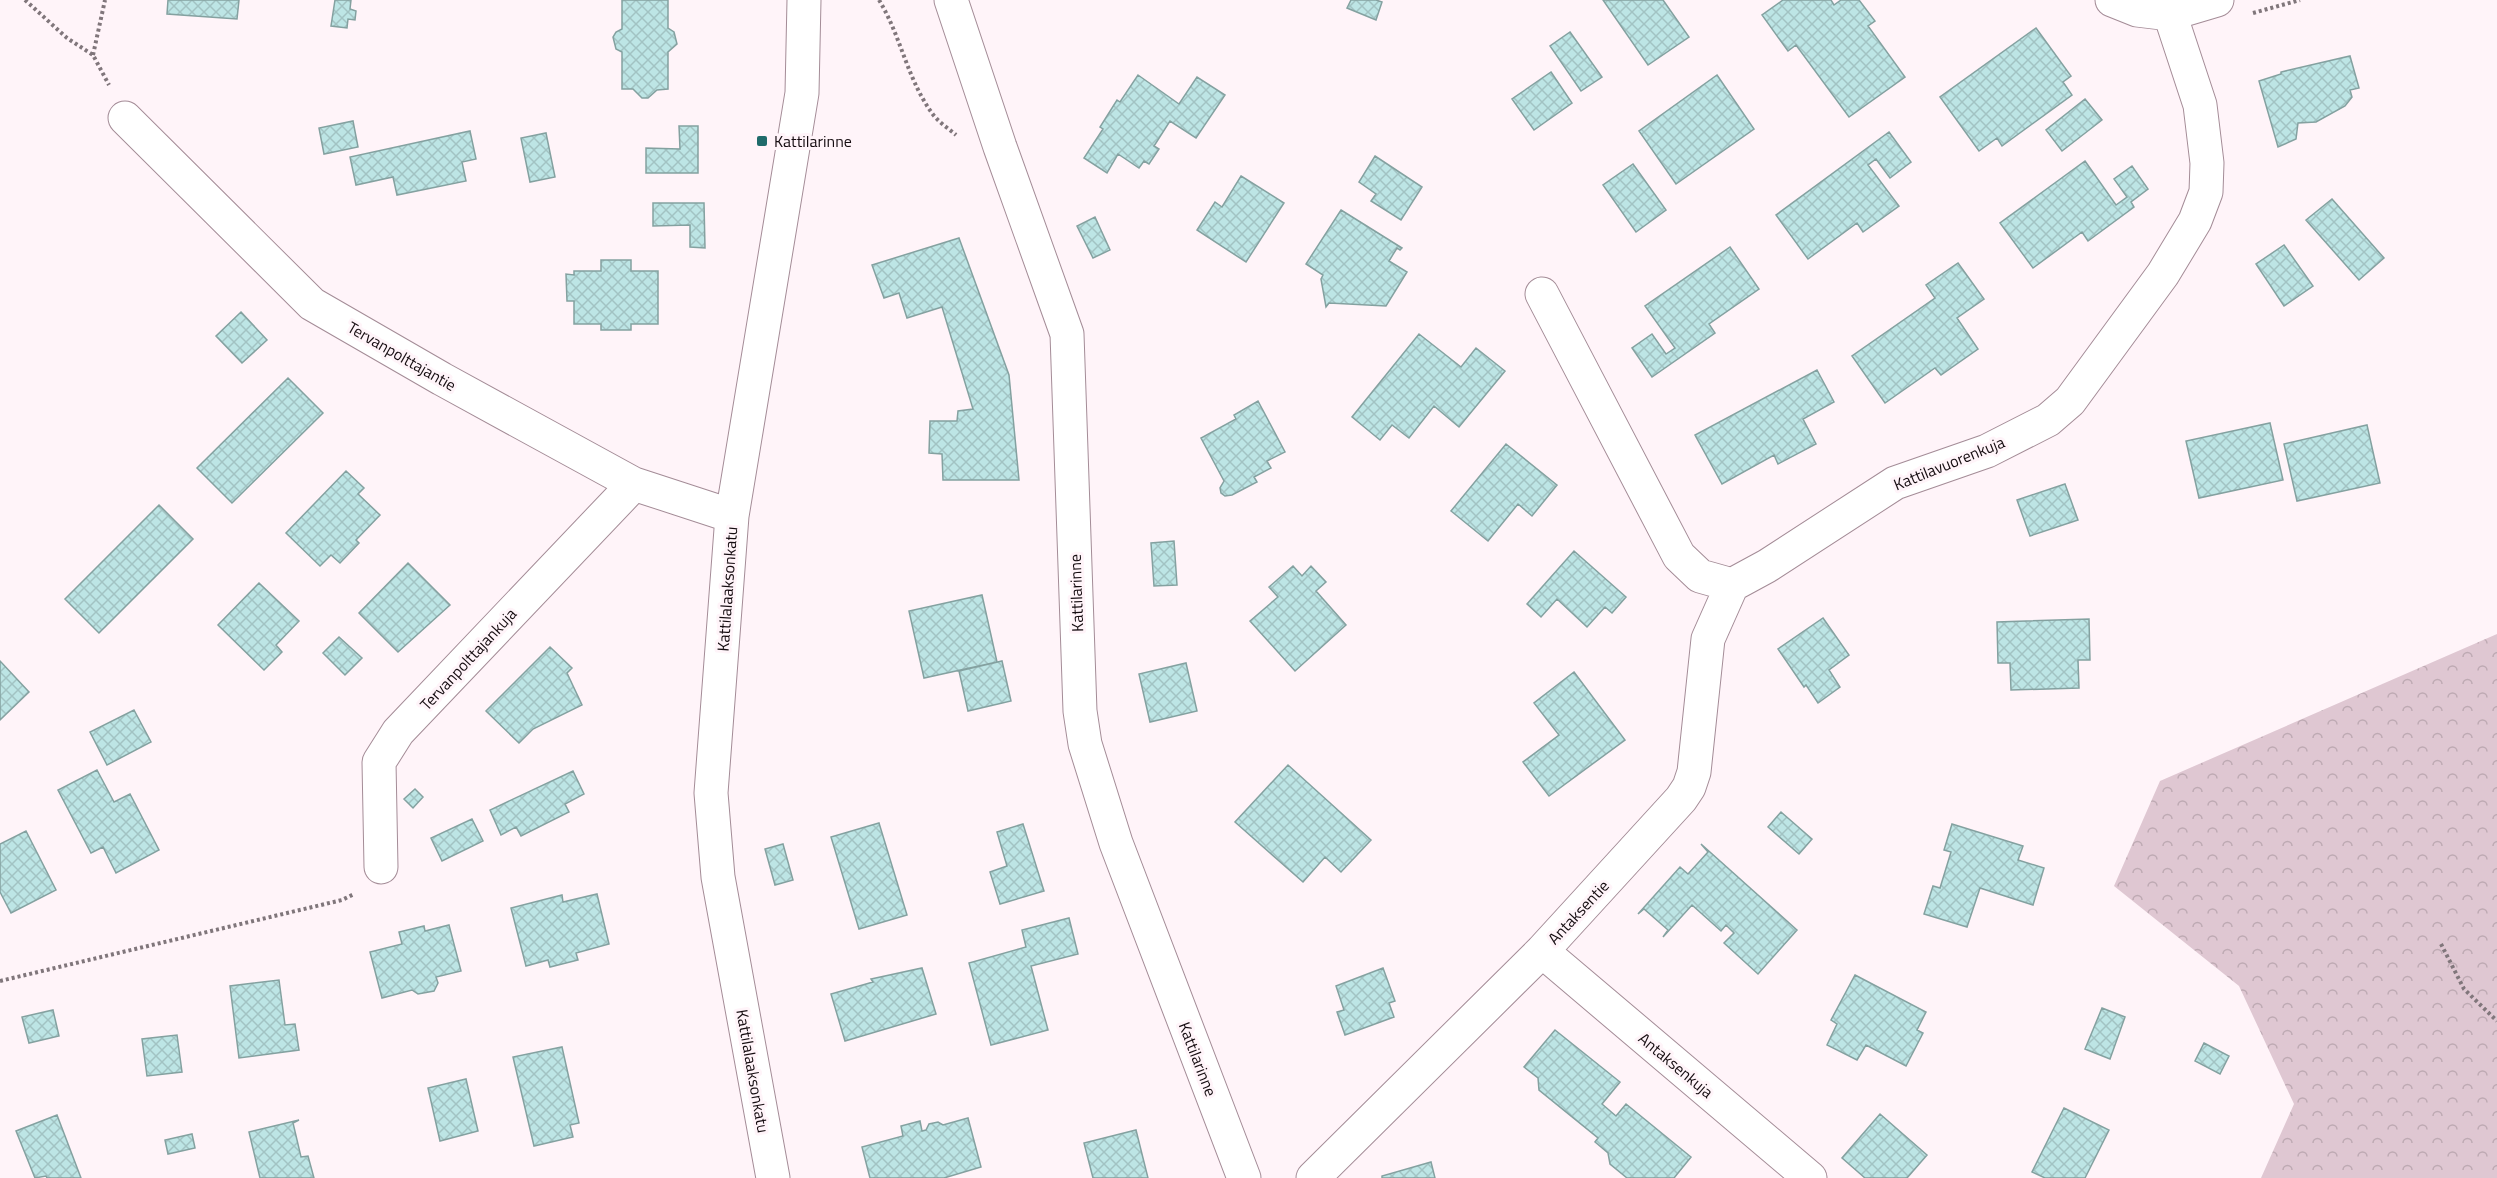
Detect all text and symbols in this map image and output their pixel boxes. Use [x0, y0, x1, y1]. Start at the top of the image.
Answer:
place label: Kattilarinne [774, 129, 852, 153]
marker: Kattilarinne [755, 134, 769, 148]
street label: Tervanpolttajantie [343, 315, 461, 397]
street label: Kattilavuorenkuja [1890, 430, 2008, 496]
street label: Kattilalaaksonkatu [711, 526, 743, 652]
street label: Kattilarinne [1063, 554, 1089, 632]
street label: Tervanpolttajankuja [414, 602, 522, 716]
street label: Antaksentie [1542, 874, 1614, 950]
street label: Kattilalaaksonkatu [730, 1007, 776, 1135]
street label: Kattilarinne [1173, 1018, 1223, 1100]
street label: Antaksenkuja [1633, 1027, 1719, 1103]

